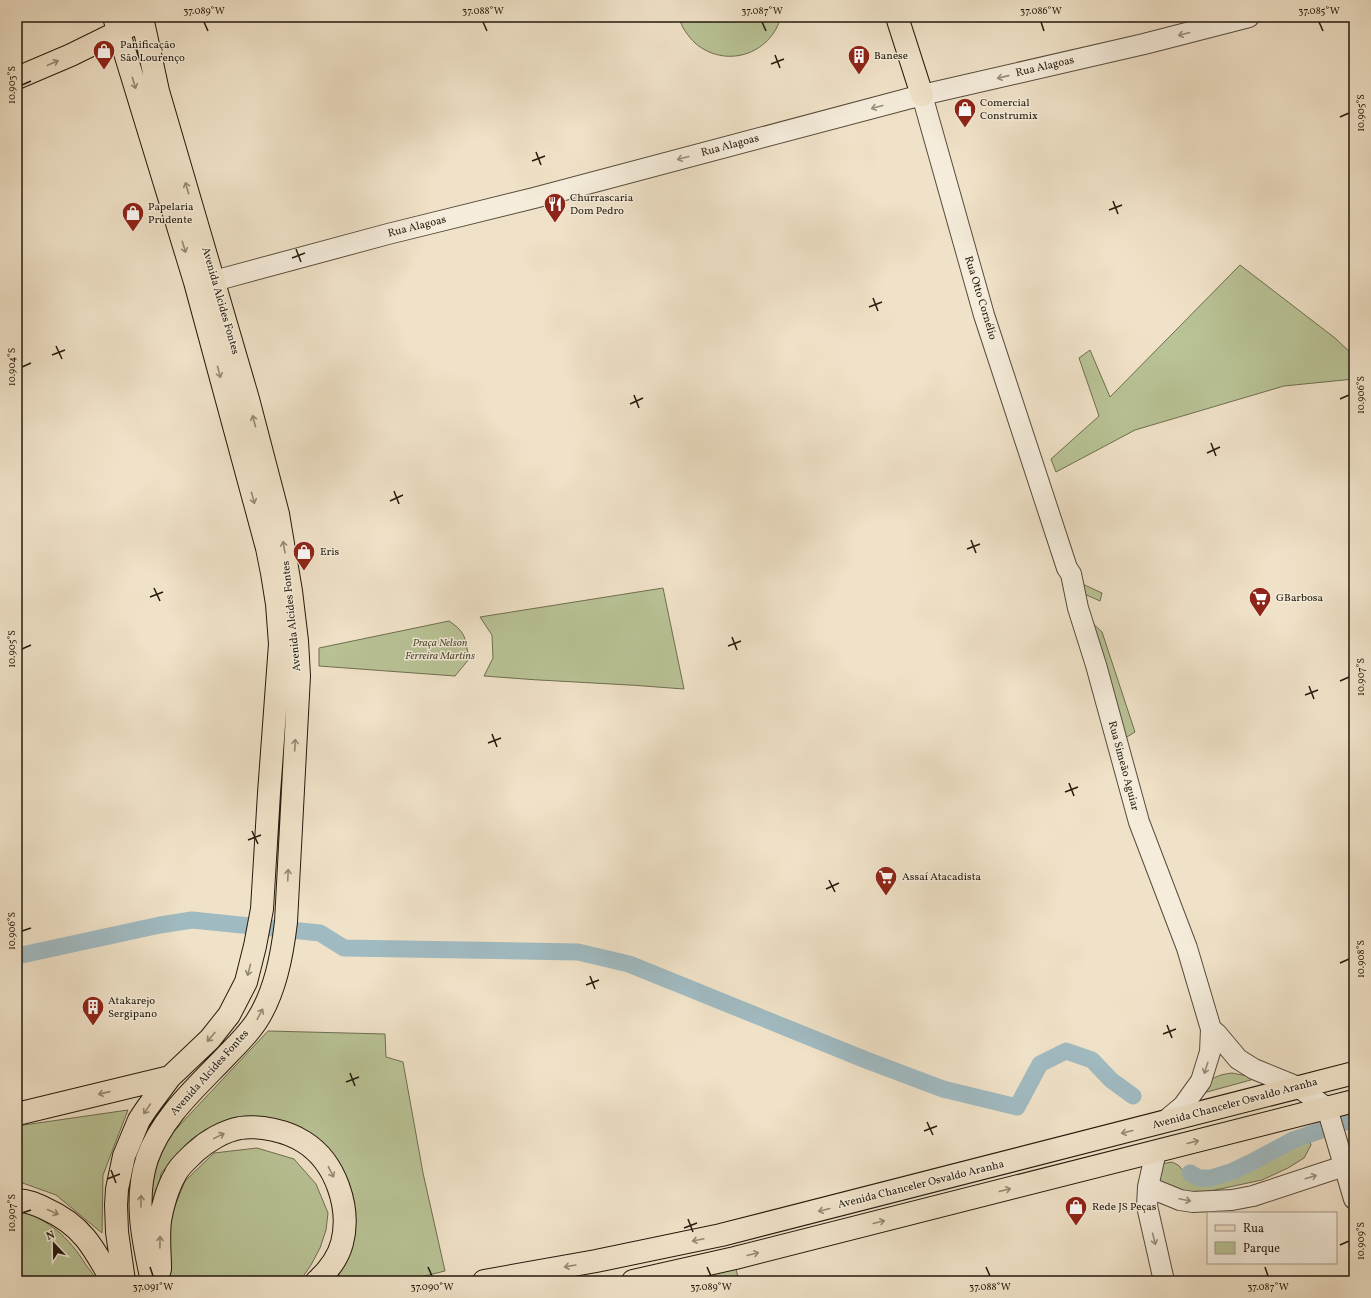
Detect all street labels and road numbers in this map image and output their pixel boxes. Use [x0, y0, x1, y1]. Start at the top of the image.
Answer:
street label: Rua Alagoas [1014, 53, 1076, 81]
street label: Rua Alagoas [699, 131, 761, 161]
street label: Rua Alagoas [386, 212, 448, 241]
street label: Avenida Alcides Fontes [197, 246, 243, 357]
street label: Rua Otto Cornélio [960, 254, 1000, 342]
street label: Avenida Alcides Fontes [279, 560, 305, 672]
street label: Rua Simeão Aguiar [1104, 720, 1142, 813]
street label: Avenida Alcides Fontes [167, 1027, 253, 1119]
street label: Avenida Chanceler Osvaldo Aranha [1151, 1075, 1320, 1133]
street label: Avenida Chanceler Osvaldo Aranha [836, 1157, 1006, 1213]

